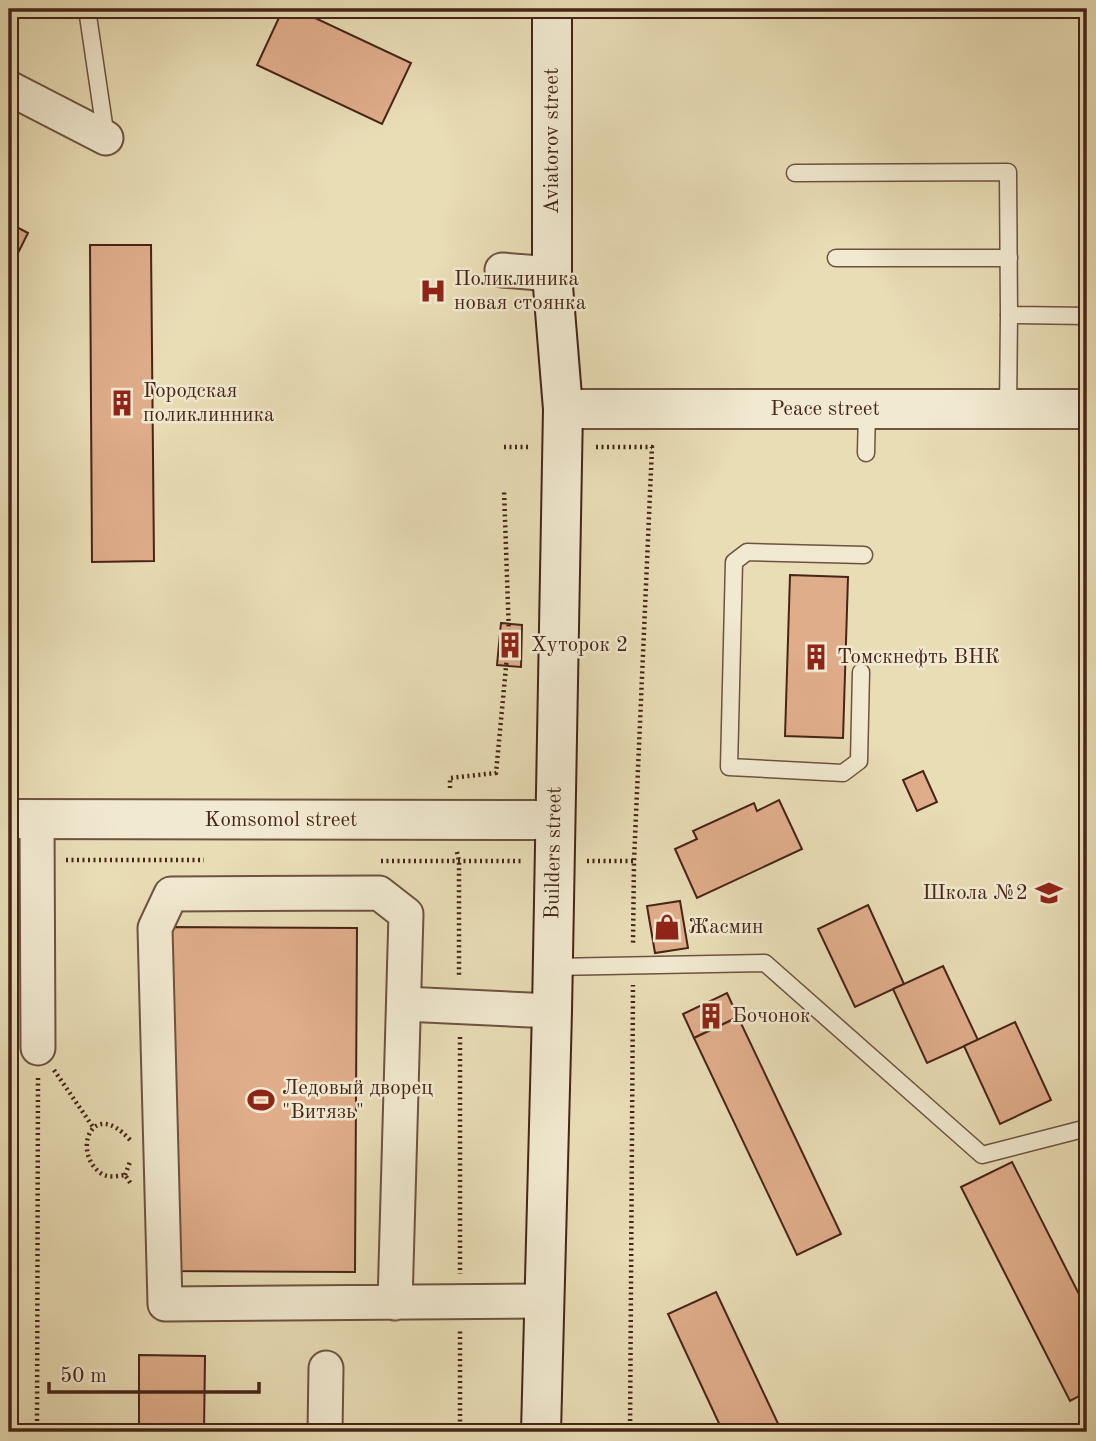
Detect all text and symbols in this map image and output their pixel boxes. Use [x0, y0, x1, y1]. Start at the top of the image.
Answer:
street label: Aviatorov street [542, 68, 563, 214]
place label: Поликлиника новая стоянка [454, 269, 586, 314]
hospital icon: Поликлиника новая стоянка [418, 276, 448, 306]
place label: Городская поликлинника [143, 381, 274, 426]
building icon: Городская поликлинника [107, 388, 137, 418]
street label: Peace street [770, 399, 880, 420]
building icon: Хуторок 2 [495, 630, 525, 660]
place label: Хуторок 2 [531, 635, 628, 656]
building icon: Томскнефть ВНК [801, 642, 831, 672]
place label: Томскнефть ВНК [837, 647, 1000, 668]
street label: Builders street [542, 786, 566, 920]
street label: Komsomol street [205, 810, 357, 831]
school or university icon: Школа №2 [1034, 878, 1064, 908]
place label: Школа №2 [922, 883, 1028, 904]
shop icon: Жасмин [652, 912, 682, 942]
place label: Жасмин [688, 917, 764, 938]
building icon: Бочонок [696, 1001, 726, 1031]
place label: Бочонок [732, 1006, 811, 1027]
place label: Ледовый дворец "Витязь" [282, 1078, 433, 1123]
sports icon: Ледовый дворец "Витязь" [246, 1085, 276, 1115]
scale bar [49, 1350, 259, 1394]
text: 50 m [60, 1366, 107, 1387]

